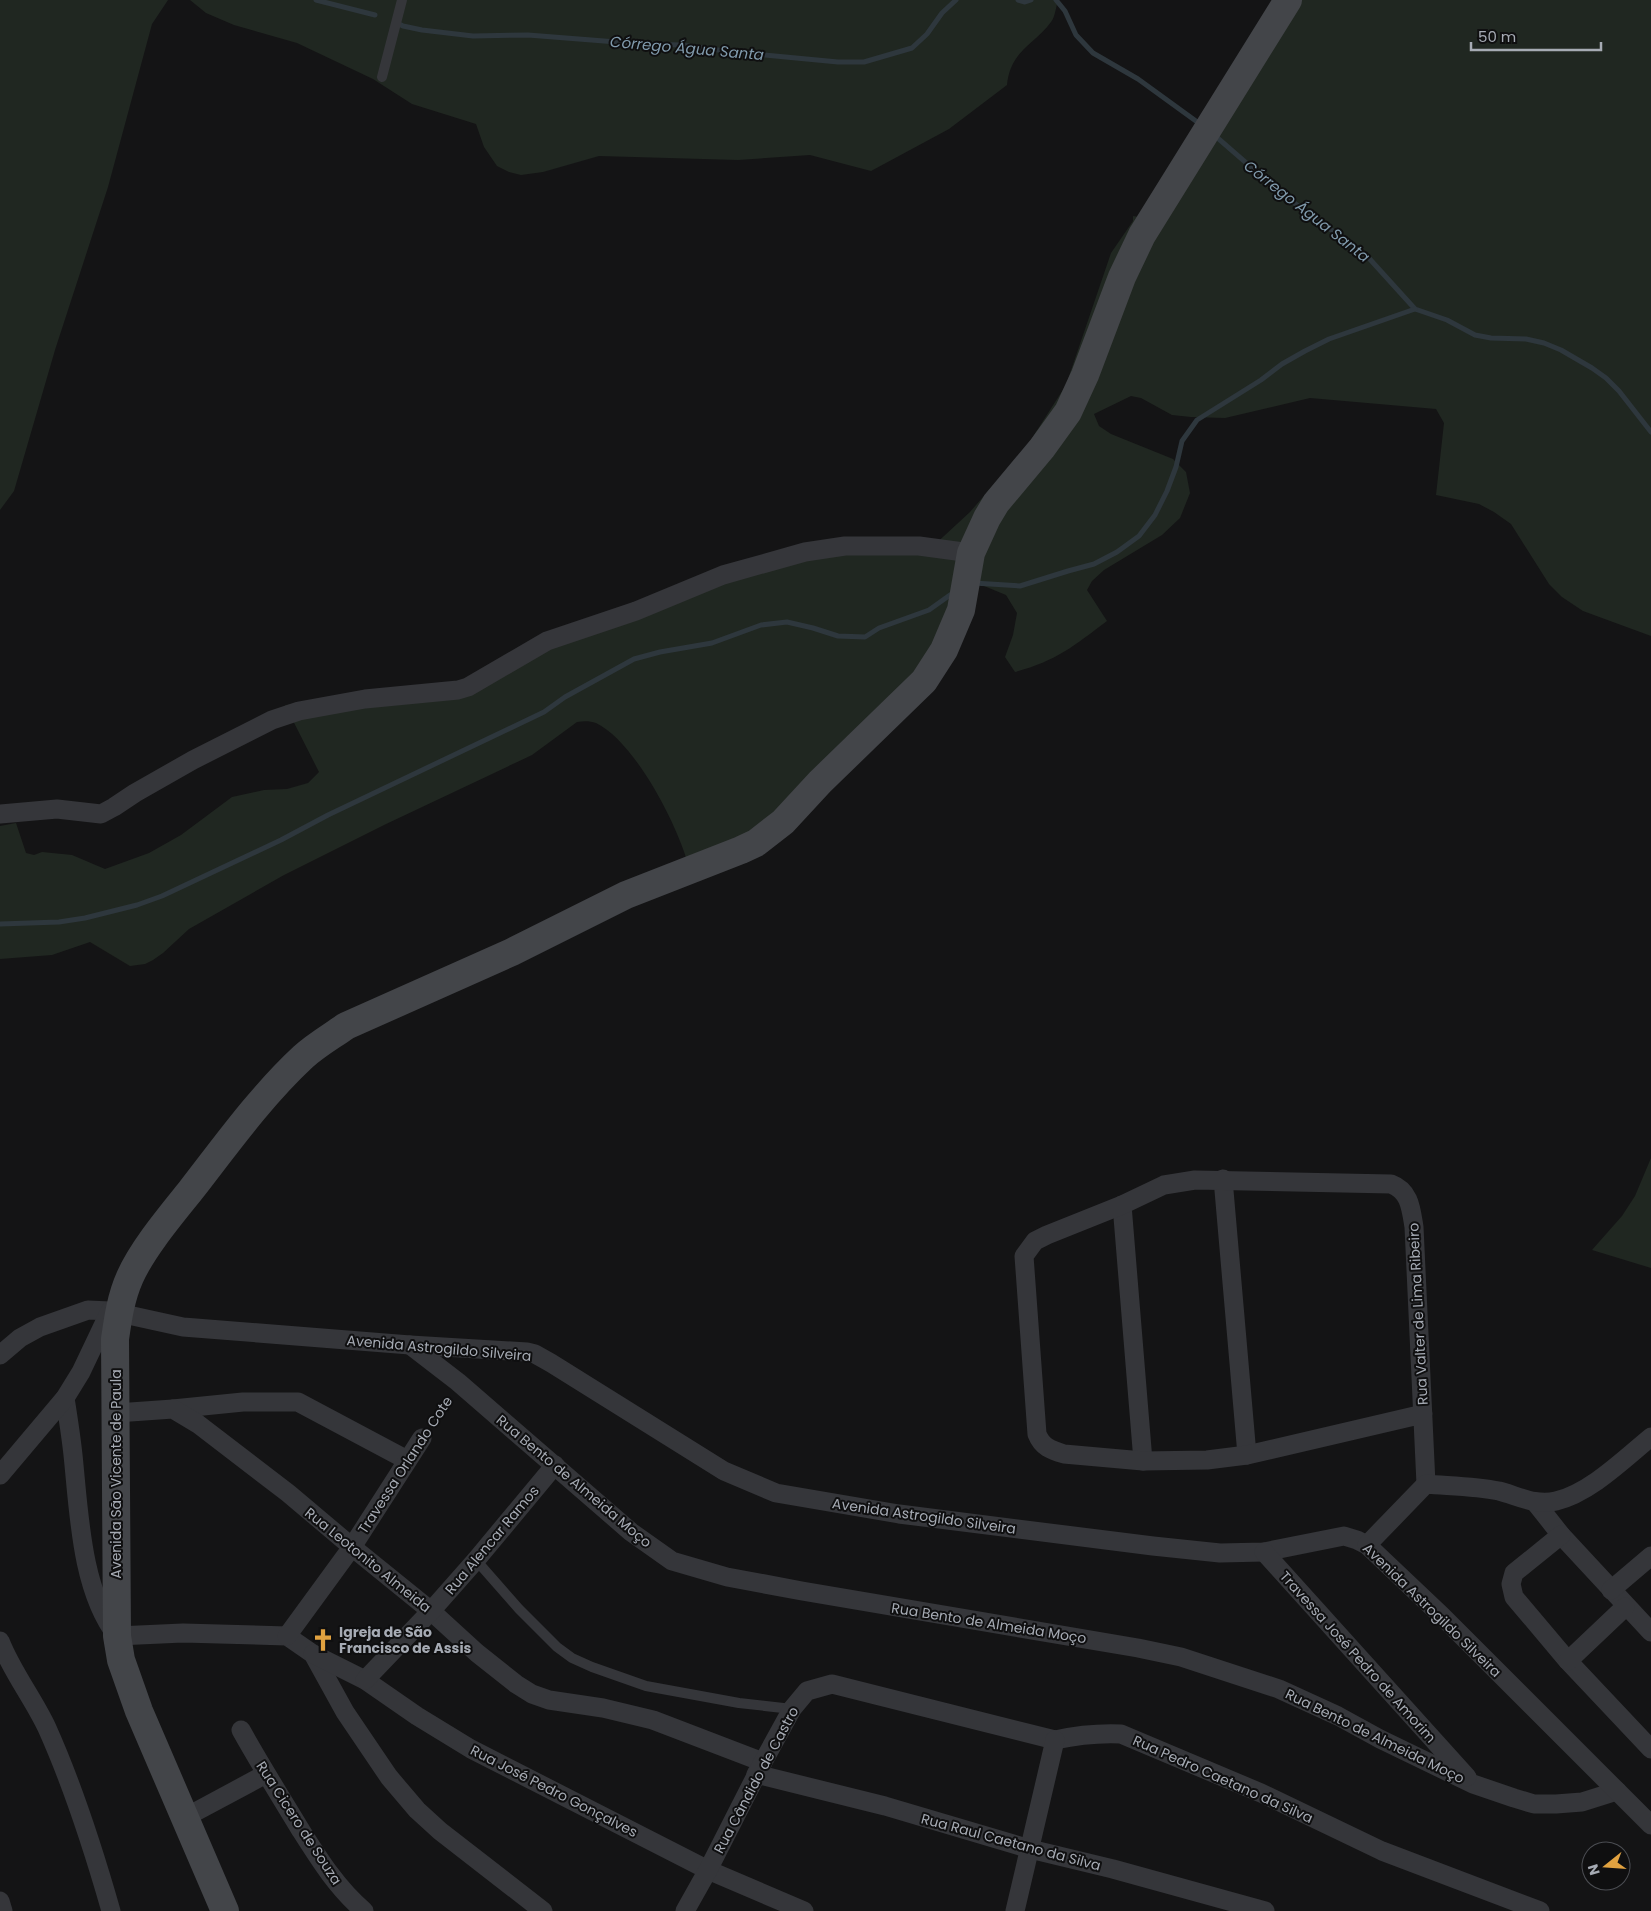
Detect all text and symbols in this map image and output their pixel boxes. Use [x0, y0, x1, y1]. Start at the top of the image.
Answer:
scale bar [1471, 20, 1601, 52]
text: 50 m [1478, 26, 1516, 47]
water label: Córrego Água Santa [609, 31, 765, 65]
water label: Córrego Água Santa [1240, 155, 1374, 267]
street label: Rua Valter de Lima Ribeiro [1403, 1222, 1433, 1406]
street label: Avenida Astrogildo Silveira [346, 1330, 532, 1366]
street label: Avenida São Vicente de Paula [106, 1369, 126, 1579]
street label: Travessa Orlando Cote [353, 1392, 457, 1538]
street label: Rua Bento de Almeida Moço [492, 1410, 656, 1552]
street label: Rua Alencar Ramos [440, 1481, 544, 1599]
street label: Avenida Astrogildo Silveira [831, 1493, 1017, 1539]
street label: Rua Leotonito Almeida [301, 1503, 435, 1617]
street label: Avenida Astrogildo Silveira [1358, 1538, 1506, 1682]
street label: Travessa José Pedro de Amorim [1275, 1567, 1441, 1747]
street label: Rua Bento de Almeida Moço [890, 1598, 1088, 1648]
place label: Igreja de São Francisco de Assis [339, 1622, 472, 1658]
church icon: Igreja de São Francisco de Assis [310, 1627, 336, 1653]
street label: Rua Bento de Almeida Moço [1282, 1684, 1468, 1788]
street label: Rua Cândido de Castro [709, 1703, 803, 1857]
street label: Rua Pedro Caetano da Silva [1130, 1730, 1316, 1828]
street label: Rua José Pedro Gonçalves [467, 1740, 641, 1842]
street label: Rua Cicero de Souza [251, 1757, 347, 1889]
street label: Rua Raul Caetano da Silva [919, 1808, 1103, 1876]
north arrow [1581, 1841, 1631, 1891]
text: N [1582, 1862, 1605, 1878]

